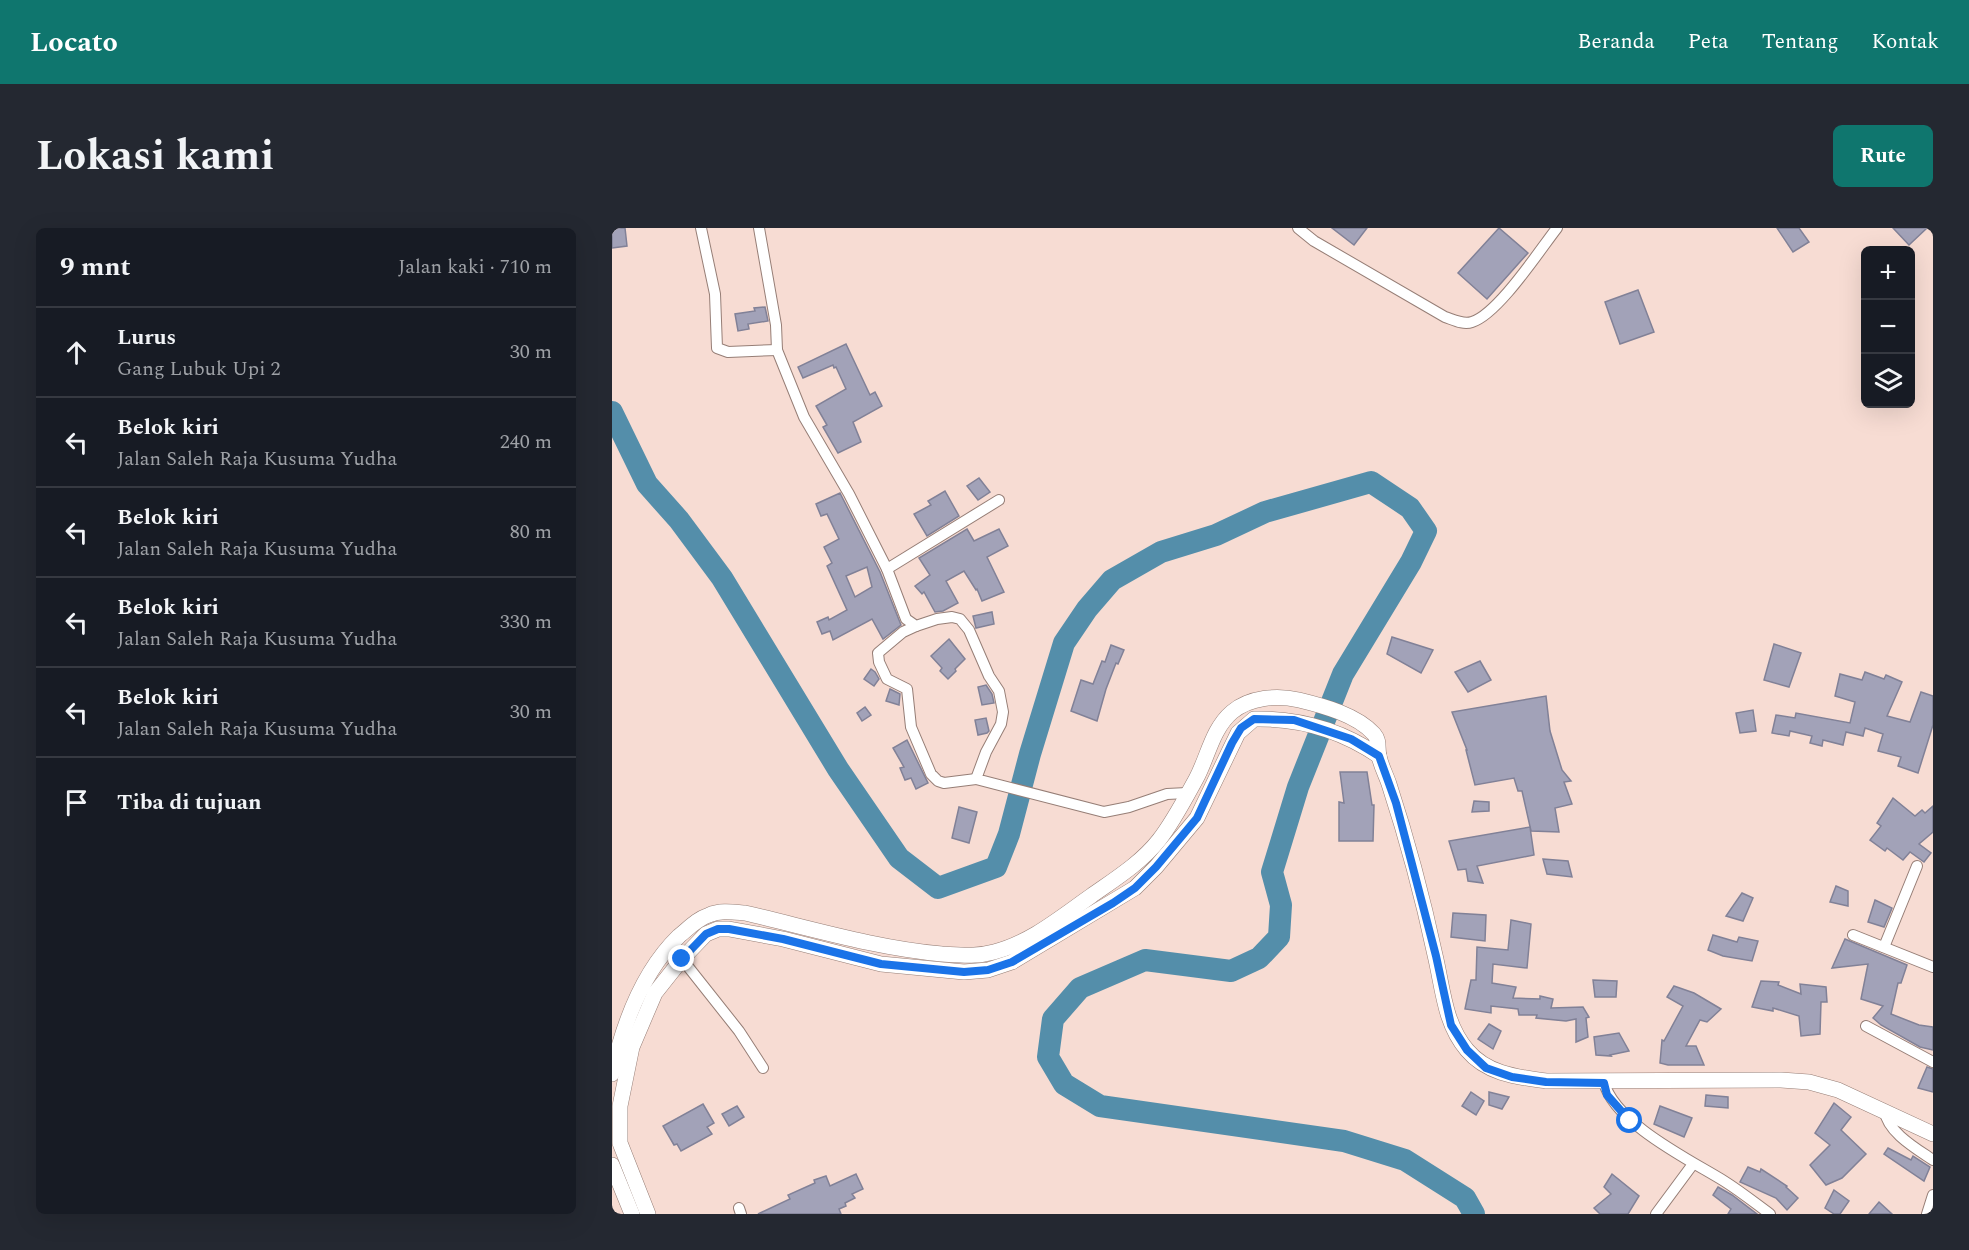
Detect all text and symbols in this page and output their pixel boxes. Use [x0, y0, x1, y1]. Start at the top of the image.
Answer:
text: Locato [30, 21, 118, 64]
text: Beranda [1578, 26, 1655, 58]
text: Peta [1688, 26, 1729, 58]
text: Tentang [1762, 26, 1838, 58]
text: Kontak [1871, 26, 1939, 58]
text: Lokasi kami [36, 125, 274, 188]
button: Rute [1833, 125, 1933, 187]
map controls [1861, 246, 1915, 408]
button: + [1861, 246, 1915, 300]
text: 9 mnt [60, 247, 131, 287]
text: Jalan kaki · 710 m [398, 252, 552, 282]
button: − [1861, 300, 1915, 354]
text: Lurus [117, 321, 176, 354]
icon: ahead [60, 336, 93, 369]
text: 30 m [510, 337, 552, 367]
text: Gang Lubuk Upi 2 [117, 354, 280, 384]
button: layers [1861, 354, 1915, 408]
text: Belok kiri [117, 411, 219, 444]
icon: left [60, 426, 93, 459]
text: 240 m [500, 427, 552, 457]
text: Jalan Saleh Raja Kusuma Yudha [117, 444, 397, 474]
text: Belok kiri [117, 501, 219, 534]
icon: left [60, 516, 93, 549]
text: 80 m [510, 517, 552, 547]
text: Jalan Saleh Raja Kusuma Yudha [117, 534, 397, 564]
text: Belok kiri [117, 591, 219, 624]
icon: left [60, 606, 93, 639]
text: 330 m [500, 607, 552, 637]
text: Jalan Saleh Raja Kusuma Yudha [117, 624, 397, 654]
text: Belok kiri [117, 681, 219, 714]
icon: left [60, 696, 93, 729]
text: 30 m [510, 697, 552, 727]
text: Jalan Saleh Raja Kusuma Yudha [117, 714, 397, 744]
icon: arrive [60, 786, 93, 819]
text: Tiba di tujuan [117, 786, 262, 819]
route end [668, 945, 694, 971]
route start [1616, 1107, 1642, 1133]

